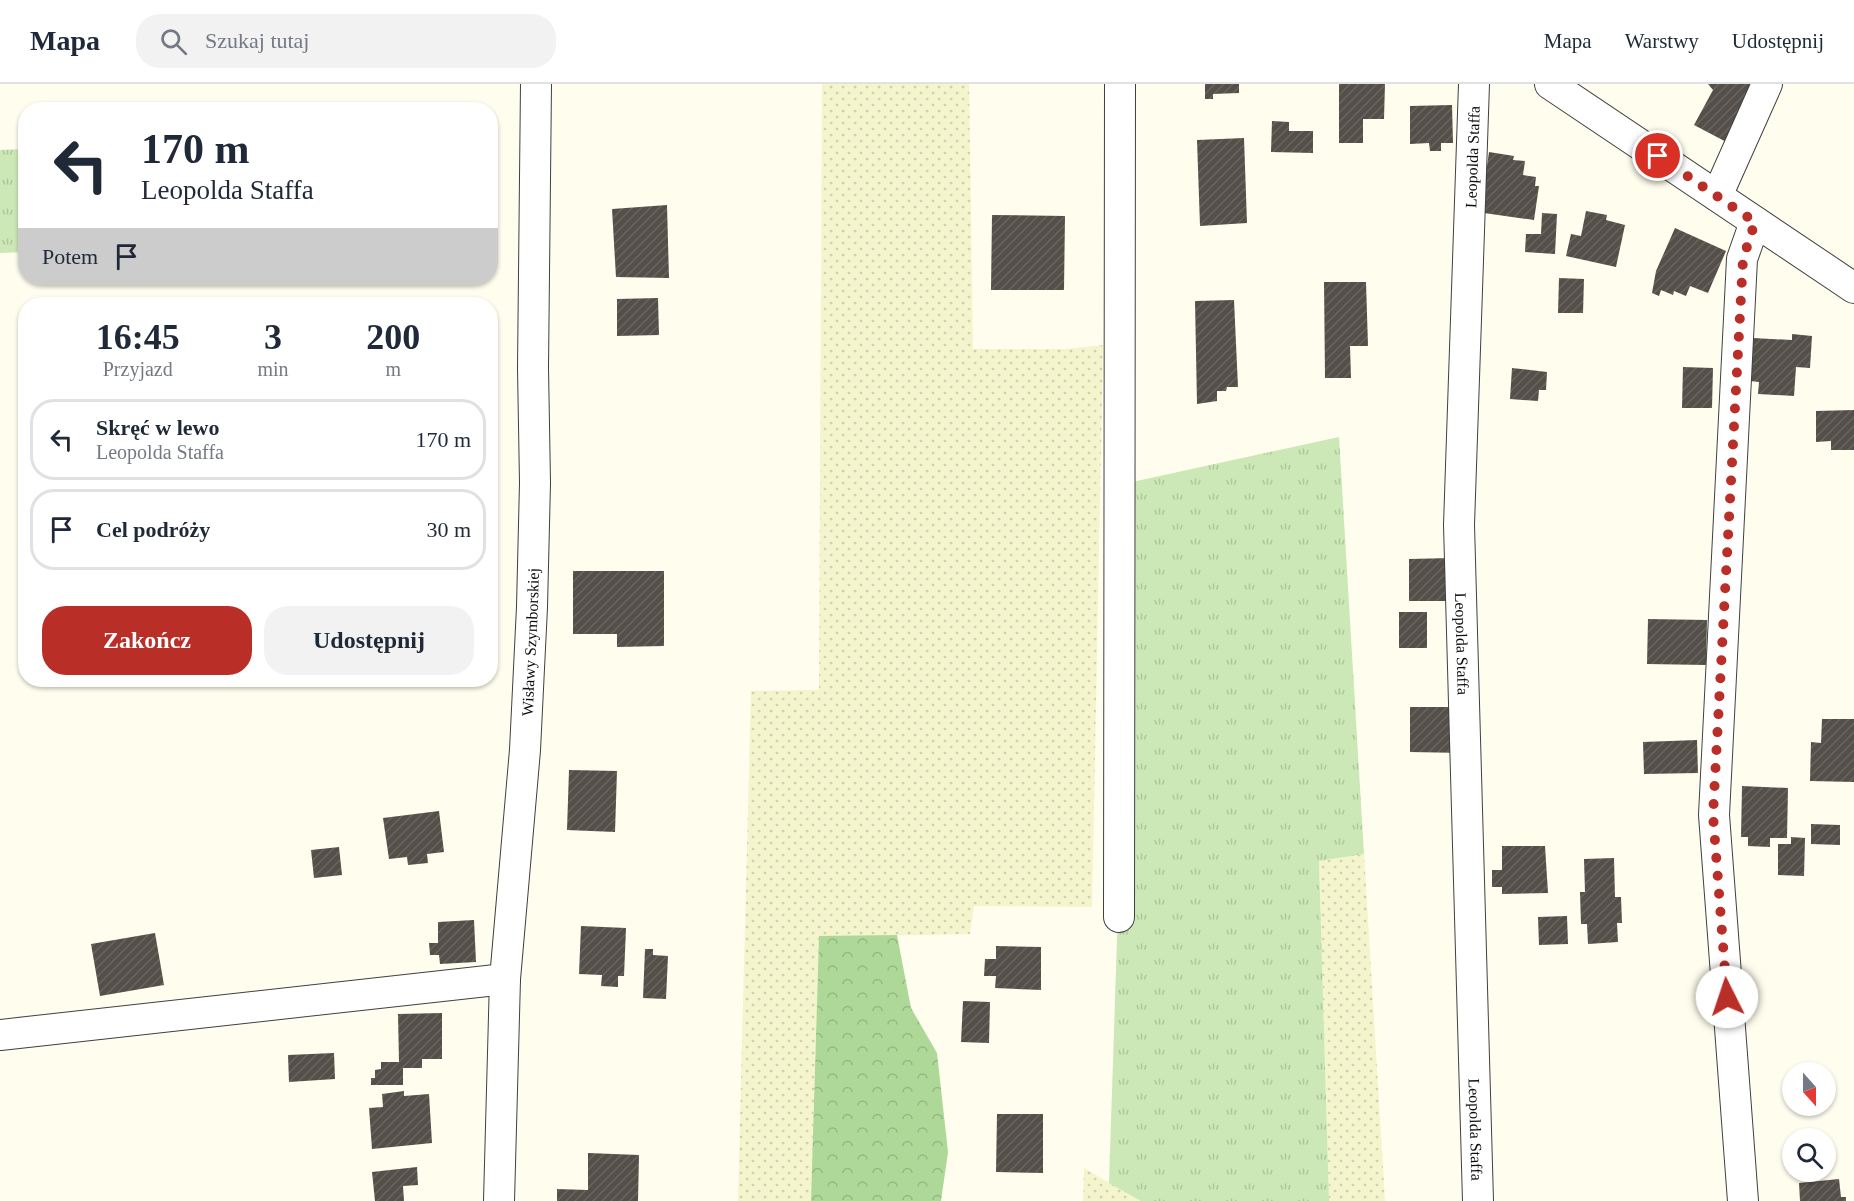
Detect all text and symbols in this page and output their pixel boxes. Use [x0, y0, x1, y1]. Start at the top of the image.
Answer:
search box [136, 14, 556, 68]
text: Mapa [30, 25, 100, 56]
icon: search [157, 25, 190, 58]
text: Szukaj tutaj [205, 28, 309, 53]
text: Mapa [1544, 29, 1592, 53]
text: Warstwy [1625, 29, 1699, 53]
text: Udostępnij [1732, 29, 1824, 53]
street label: Leopolda Staffa [1462, 106, 1484, 208]
icon: left [42, 126, 120, 204]
text: 170 m [141, 126, 250, 172]
pin [1632, 130, 1683, 181]
icon: arrive [1641, 139, 1674, 172]
text: Leopolda Staffa [141, 175, 314, 205]
icon: arrive [110, 240, 143, 273]
text: Potem [42, 244, 98, 269]
text: 16:45 [96, 317, 180, 357]
text: 3 [264, 317, 282, 357]
text: 200 [366, 317, 420, 357]
text: Przyjazd [103, 358, 173, 380]
text: min [257, 358, 289, 380]
text: m [386, 358, 401, 380]
text: Skręć w lewo [96, 415, 219, 440]
icon: left [45, 423, 78, 456]
text: 170 m [415, 427, 471, 452]
text: Leopolda Staffa [96, 441, 224, 463]
icon: arrive [45, 513, 78, 546]
text: Cel podróży [96, 517, 210, 542]
text: 30 m [426, 517, 471, 542]
street label: Wisławy Szymborskiej [519, 568, 543, 717]
street label: Leopolda Staffa [1452, 592, 1472, 695]
button: Zakończ [42, 606, 252, 675]
button: Udostępnij [264, 606, 474, 675]
position arrow [1695, 965, 1759, 1029]
north arrow [1782, 1062, 1836, 1116]
map controls [1782, 1062, 1836, 1182]
street label: Leopolda Staffa [1465, 1078, 1485, 1181]
button: search [1782, 1128, 1836, 1182]

